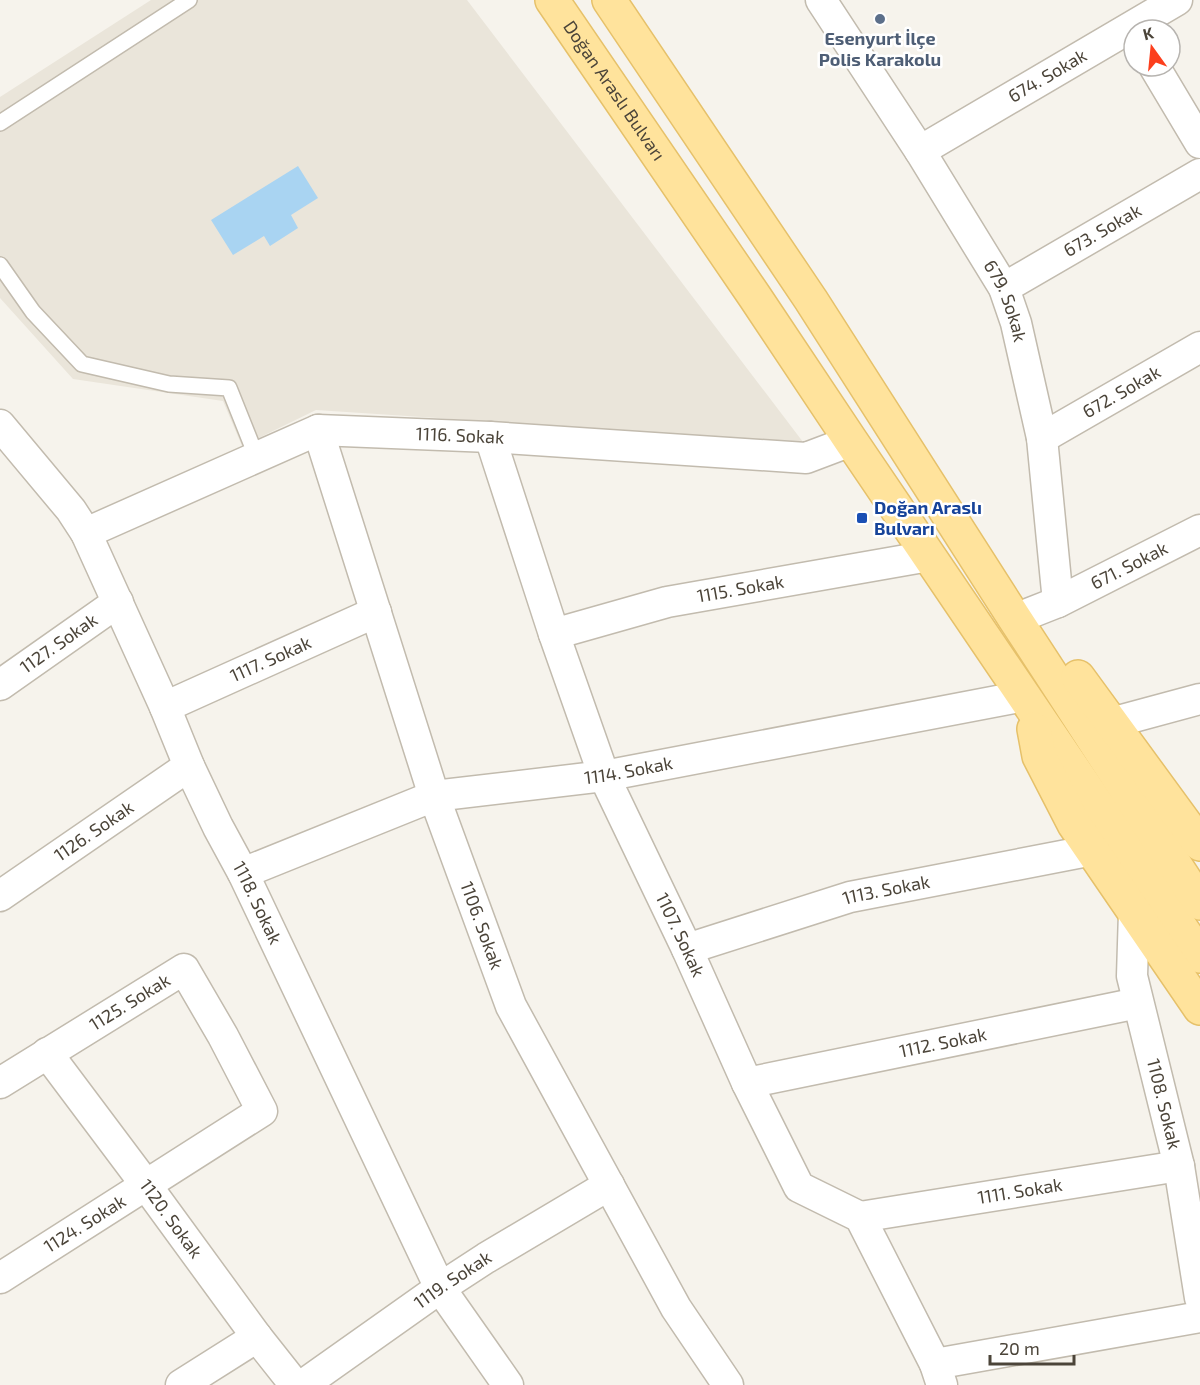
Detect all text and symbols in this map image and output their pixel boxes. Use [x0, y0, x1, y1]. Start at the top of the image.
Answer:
marker: Esenyurt İlçe Polis Karakolu [873, 12, 887, 26]
street label: Doğan Araslı Bulvarı [559, 16, 670, 165]
north arrow [1122, 18, 1182, 78]
text: K [1141, 22, 1156, 44]
place label: Esenyurt İlçe Polis Karakolu [819, 27, 941, 70]
street label: 674. Sokak [1004, 44, 1090, 107]
street label: 673. Sokak [1059, 199, 1145, 261]
street label: 679. Sokak [980, 256, 1032, 344]
street label: 672. Sokak [1078, 360, 1164, 422]
street label: 1116. Sokak [415, 422, 505, 448]
place label: Doğan Araslı Bulvarı [874, 496, 982, 539]
marker: Doğan Araslı Bulvarı [855, 511, 869, 525]
street label: 671. Sokak [1087, 536, 1171, 594]
street label: 1115. Sokak [695, 570, 785, 607]
street label: 1127. Sokak [15, 608, 101, 678]
street label: 1117. Sokak [226, 631, 314, 686]
street label: 1114. Sokak [583, 751, 674, 788]
street label: 1126. Sokak [49, 796, 137, 866]
street label: 1118. Sokak [229, 857, 287, 947]
street label: 1113. Sokak [839, 870, 931, 909]
street label: 1106. Sokak [456, 878, 509, 972]
street label: 1107. Sokak [652, 889, 710, 980]
street label: 1125. Sokak [85, 968, 174, 1035]
street label: 1112. Sokak [897, 1022, 988, 1062]
street label: 1108. Sokak [1143, 1056, 1186, 1152]
street label: 1111. Sokak [976, 1173, 1064, 1208]
street label: 1120. Sokak [136, 1175, 208, 1262]
street label: 1124. Sokak [40, 1189, 129, 1257]
street label: 1119. Sokak [409, 1245, 495, 1313]
scale bar [990, 1328, 1074, 1366]
text: 20 m [999, 1337, 1040, 1359]

